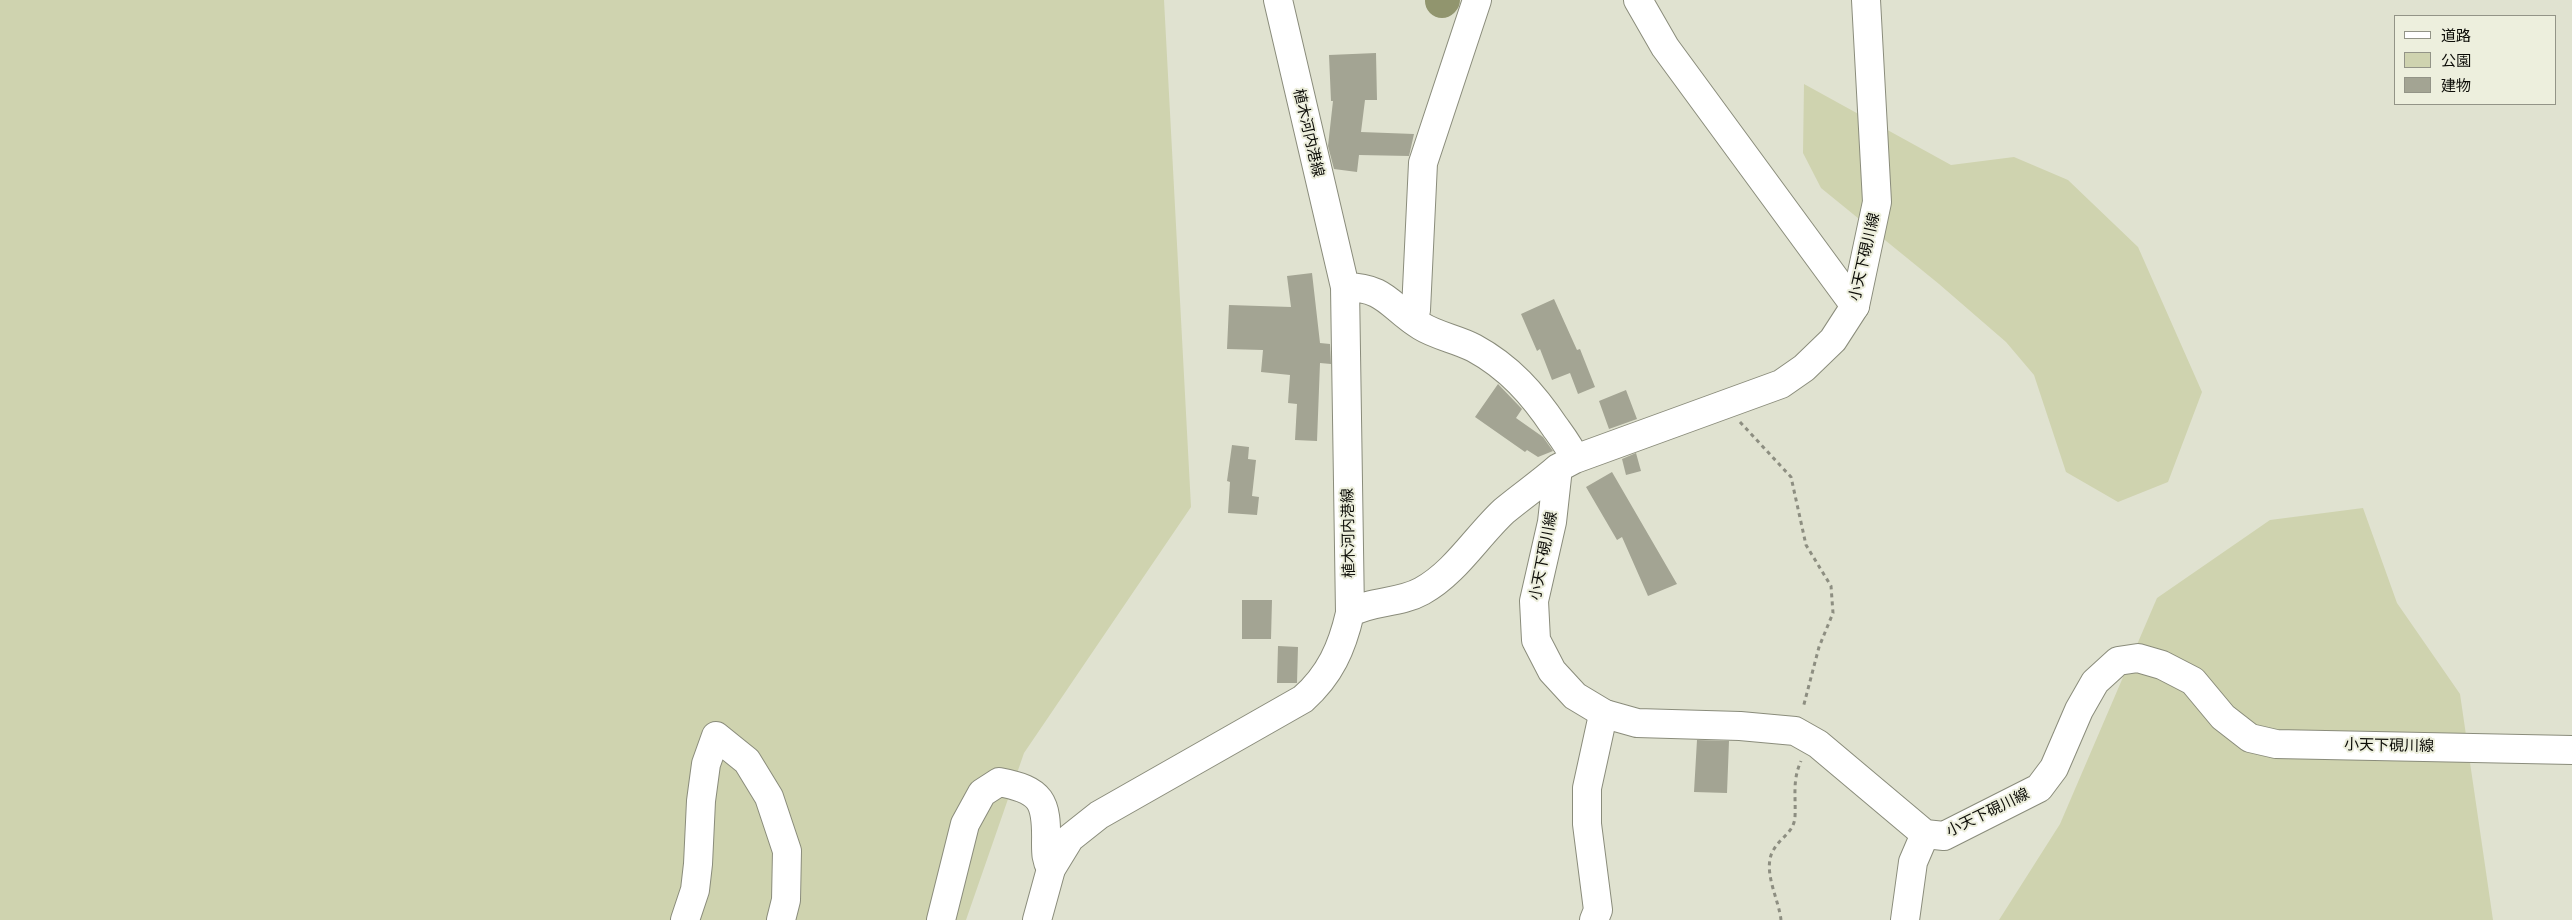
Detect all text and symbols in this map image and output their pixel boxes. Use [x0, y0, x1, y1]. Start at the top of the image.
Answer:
legend [2394, 15, 2557, 105]
text: 道路 [2441, 27, 2471, 44]
text: 公園 [2441, 52, 2471, 69]
text: 建物 [2441, 77, 2471, 94]
street label: 植木河内港線 [1289, 87, 1327, 179]
street label: 小天下硯川線 [1846, 211, 1884, 303]
street label: 植木河内港線 [1339, 488, 1359, 578]
street label: 小天下硯川線 [1527, 510, 1561, 602]
street label: 小天下硯川線 [2344, 736, 2434, 756]
street label: 小天下硯川線 [1944, 785, 2032, 841]

